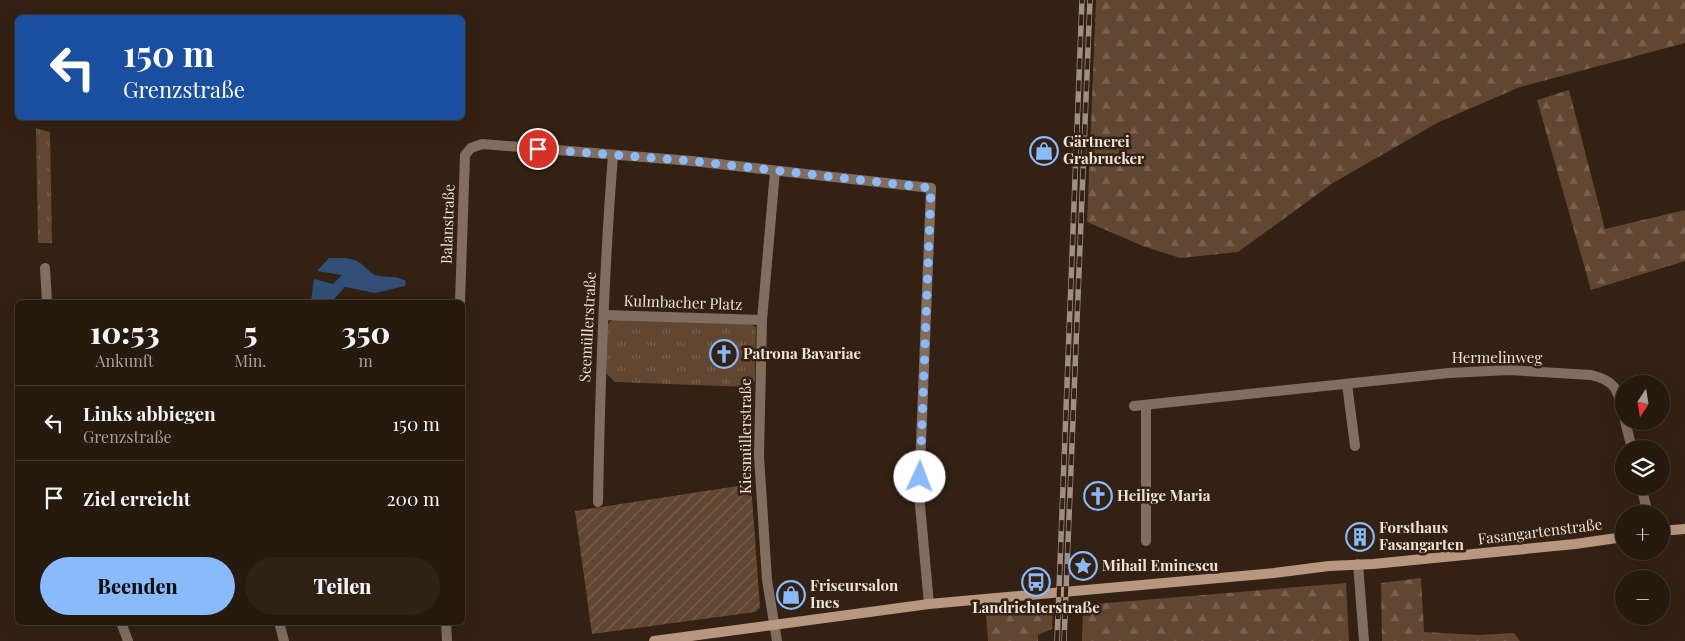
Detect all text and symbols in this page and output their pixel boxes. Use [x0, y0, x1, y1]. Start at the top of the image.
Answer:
text: 150 m [123, 29, 214, 76]
icon: left [40, 35, 105, 100]
text: Grenzstraße [123, 74, 245, 104]
pin [517, 128, 559, 170]
place label: Gärtnerei Grabrucker [1063, 131, 1144, 168]
icon: arrive [524, 135, 552, 163]
shop icon: Gärtnerei Grabrucker [1029, 136, 1059, 166]
street label: Balanstraße [436, 184, 458, 264]
street label: Seemüllerstraße [574, 271, 600, 383]
street label: Kulmbacher Platz [623, 290, 743, 314]
text: 10:53 [90, 312, 159, 352]
text: 5 [243, 312, 257, 352]
text: 350 [341, 312, 390, 352]
church icon: Patrona Bavariae [709, 339, 739, 369]
place label: Patrona Bavariae [743, 343, 862, 363]
street label: Hermelinweg [1452, 347, 1542, 367]
text: Ankunft [95, 350, 154, 371]
text: Min. [234, 350, 266, 371]
text: m [359, 350, 373, 371]
north arrow [1615, 375, 1670, 430]
map controls [1615, 375, 1670, 625]
street label: Kiesmüllerstraße [735, 378, 755, 494]
text: Links abbiegen [83, 400, 216, 426]
icon: left [40, 409, 68, 437]
text: 150 m [392, 410, 440, 436]
text: Grenzstraße [83, 426, 172, 447]
button: layers [1615, 440, 1670, 495]
position arrow [893, 450, 945, 502]
church icon: Heilige Maria [1083, 481, 1113, 511]
icon: arrive [40, 484, 68, 512]
text: Ziel erreicht [83, 485, 191, 511]
text: 200 m [386, 485, 440, 511]
place label: Heilige Maria [1117, 485, 1211, 505]
button: + [1615, 505, 1670, 560]
street label: Fasangartenstraße [1477, 513, 1603, 549]
place label: Forsthaus Fasangarten [1379, 517, 1465, 554]
building icon: Forsthaus Fasangarten [1345, 522, 1375, 552]
place icon: Mihail Eminescu [1068, 551, 1098, 581]
place label: Mihail Eminescu [1102, 555, 1218, 575]
button: Beenden [40, 557, 235, 615]
button: Teilen [245, 557, 440, 615]
bus stop icon: Landrichterstraße [1021, 567, 1051, 597]
button: − [1615, 570, 1670, 625]
place label: Friseursalon Ines [810, 575, 899, 612]
shop icon: Friseursalon Ines [776, 580, 806, 610]
place label: Landrichterstraße [972, 597, 1100, 617]

